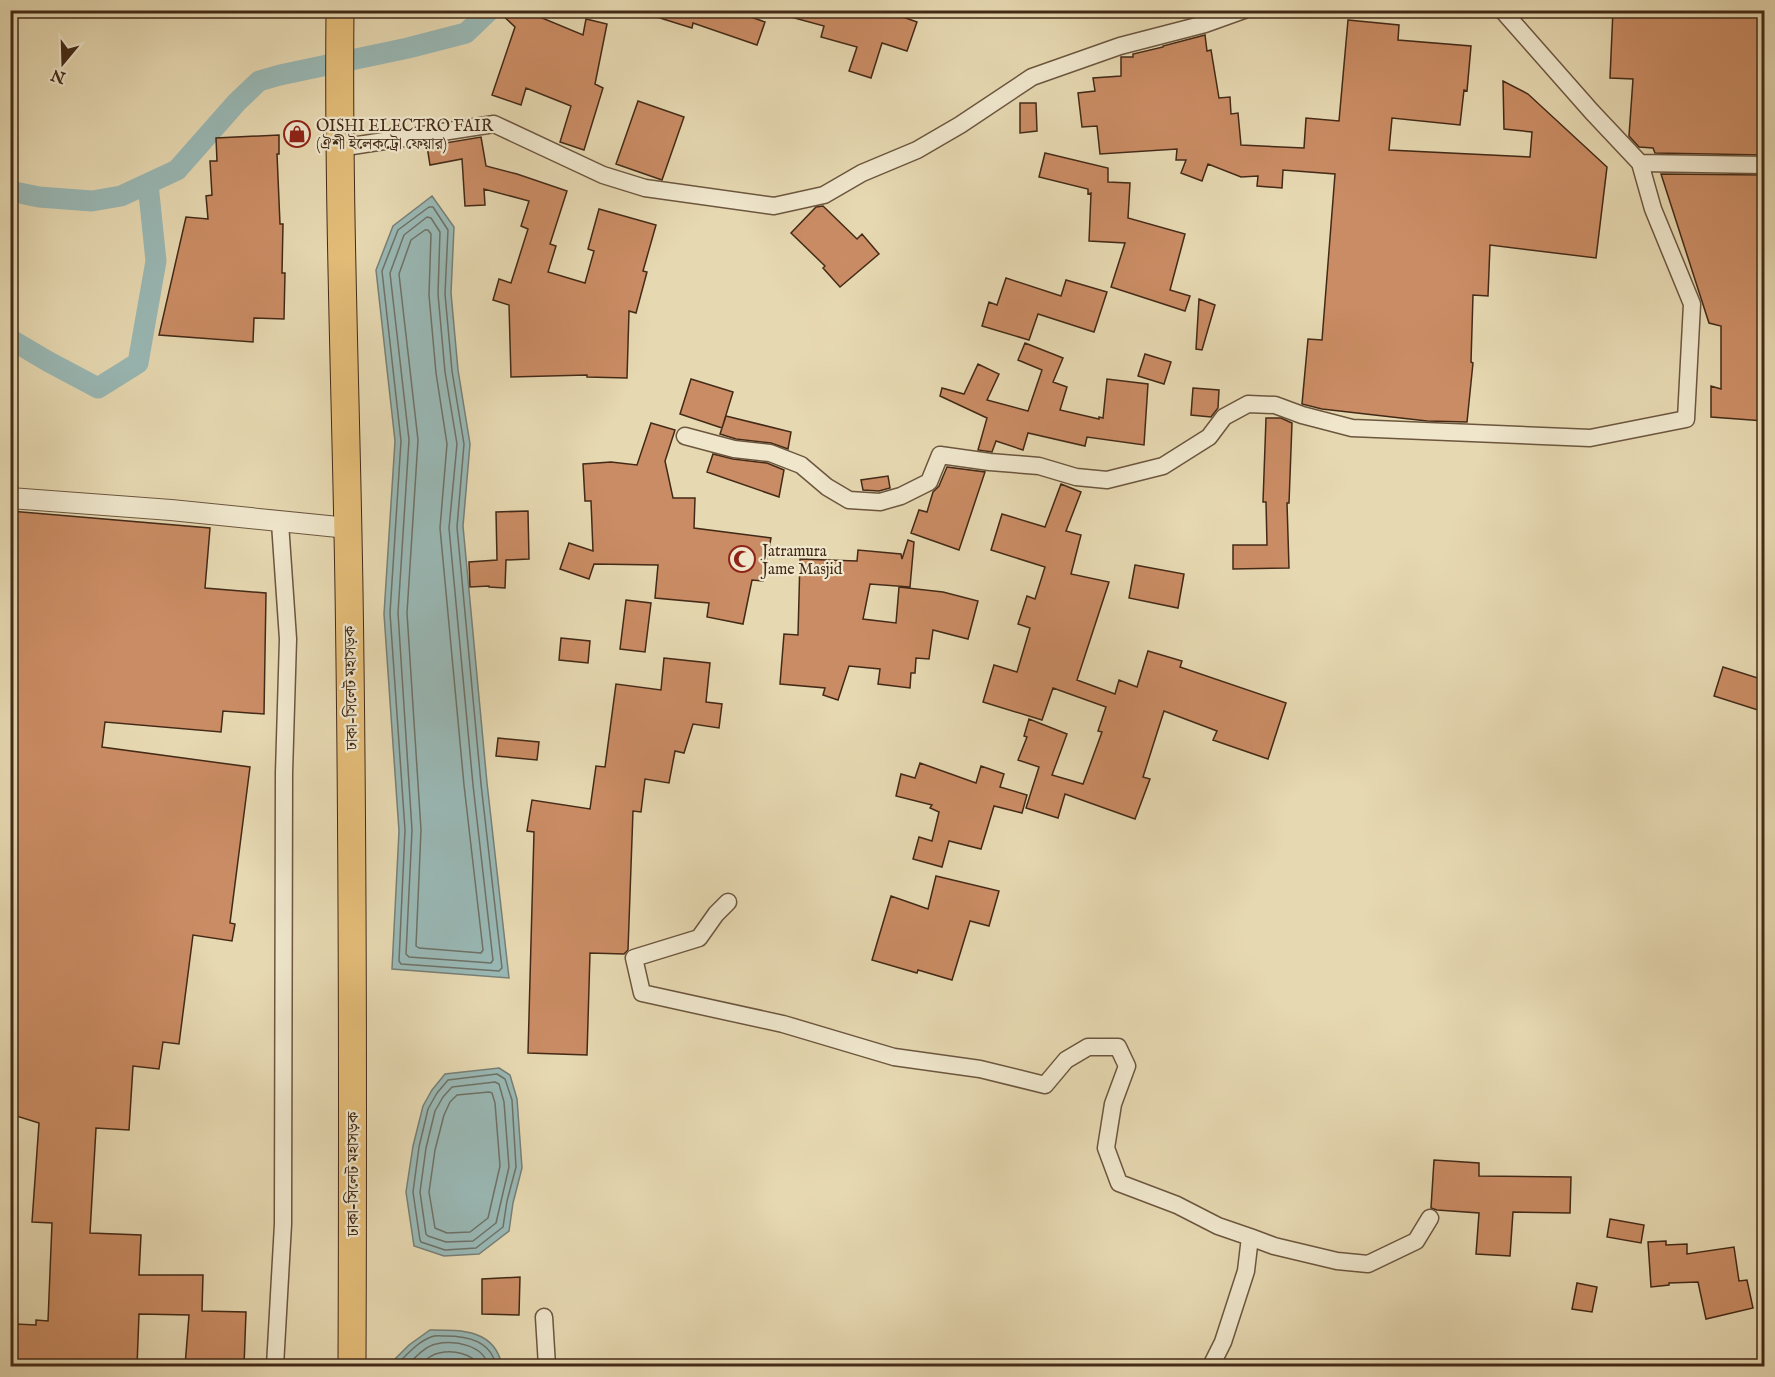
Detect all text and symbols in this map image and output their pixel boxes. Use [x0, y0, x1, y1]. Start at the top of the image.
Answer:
north arrow [33, 33, 93, 93]
text: N [49, 64, 70, 87]
place label: OISHI ELECTRO FAIR (ঐশী ইলেকট্রো ফেয়ার) [316, 117, 494, 155]
shop icon: OISHI ELECTRO FAIR (ঐশী ইলেকট্রো ফেয়ার) [282, 119, 312, 149]
place label: Jatramura Jame Masjid [760, 542, 843, 580]
mosque icon: Jatramura Jame Masjid [727, 544, 757, 574]
street label: ঢাকা-সিলেট মহাসড়ক [340, 625, 363, 751]
street label: ঢাকা-সিলেট মহাসড়ক [343, 1111, 364, 1237]

